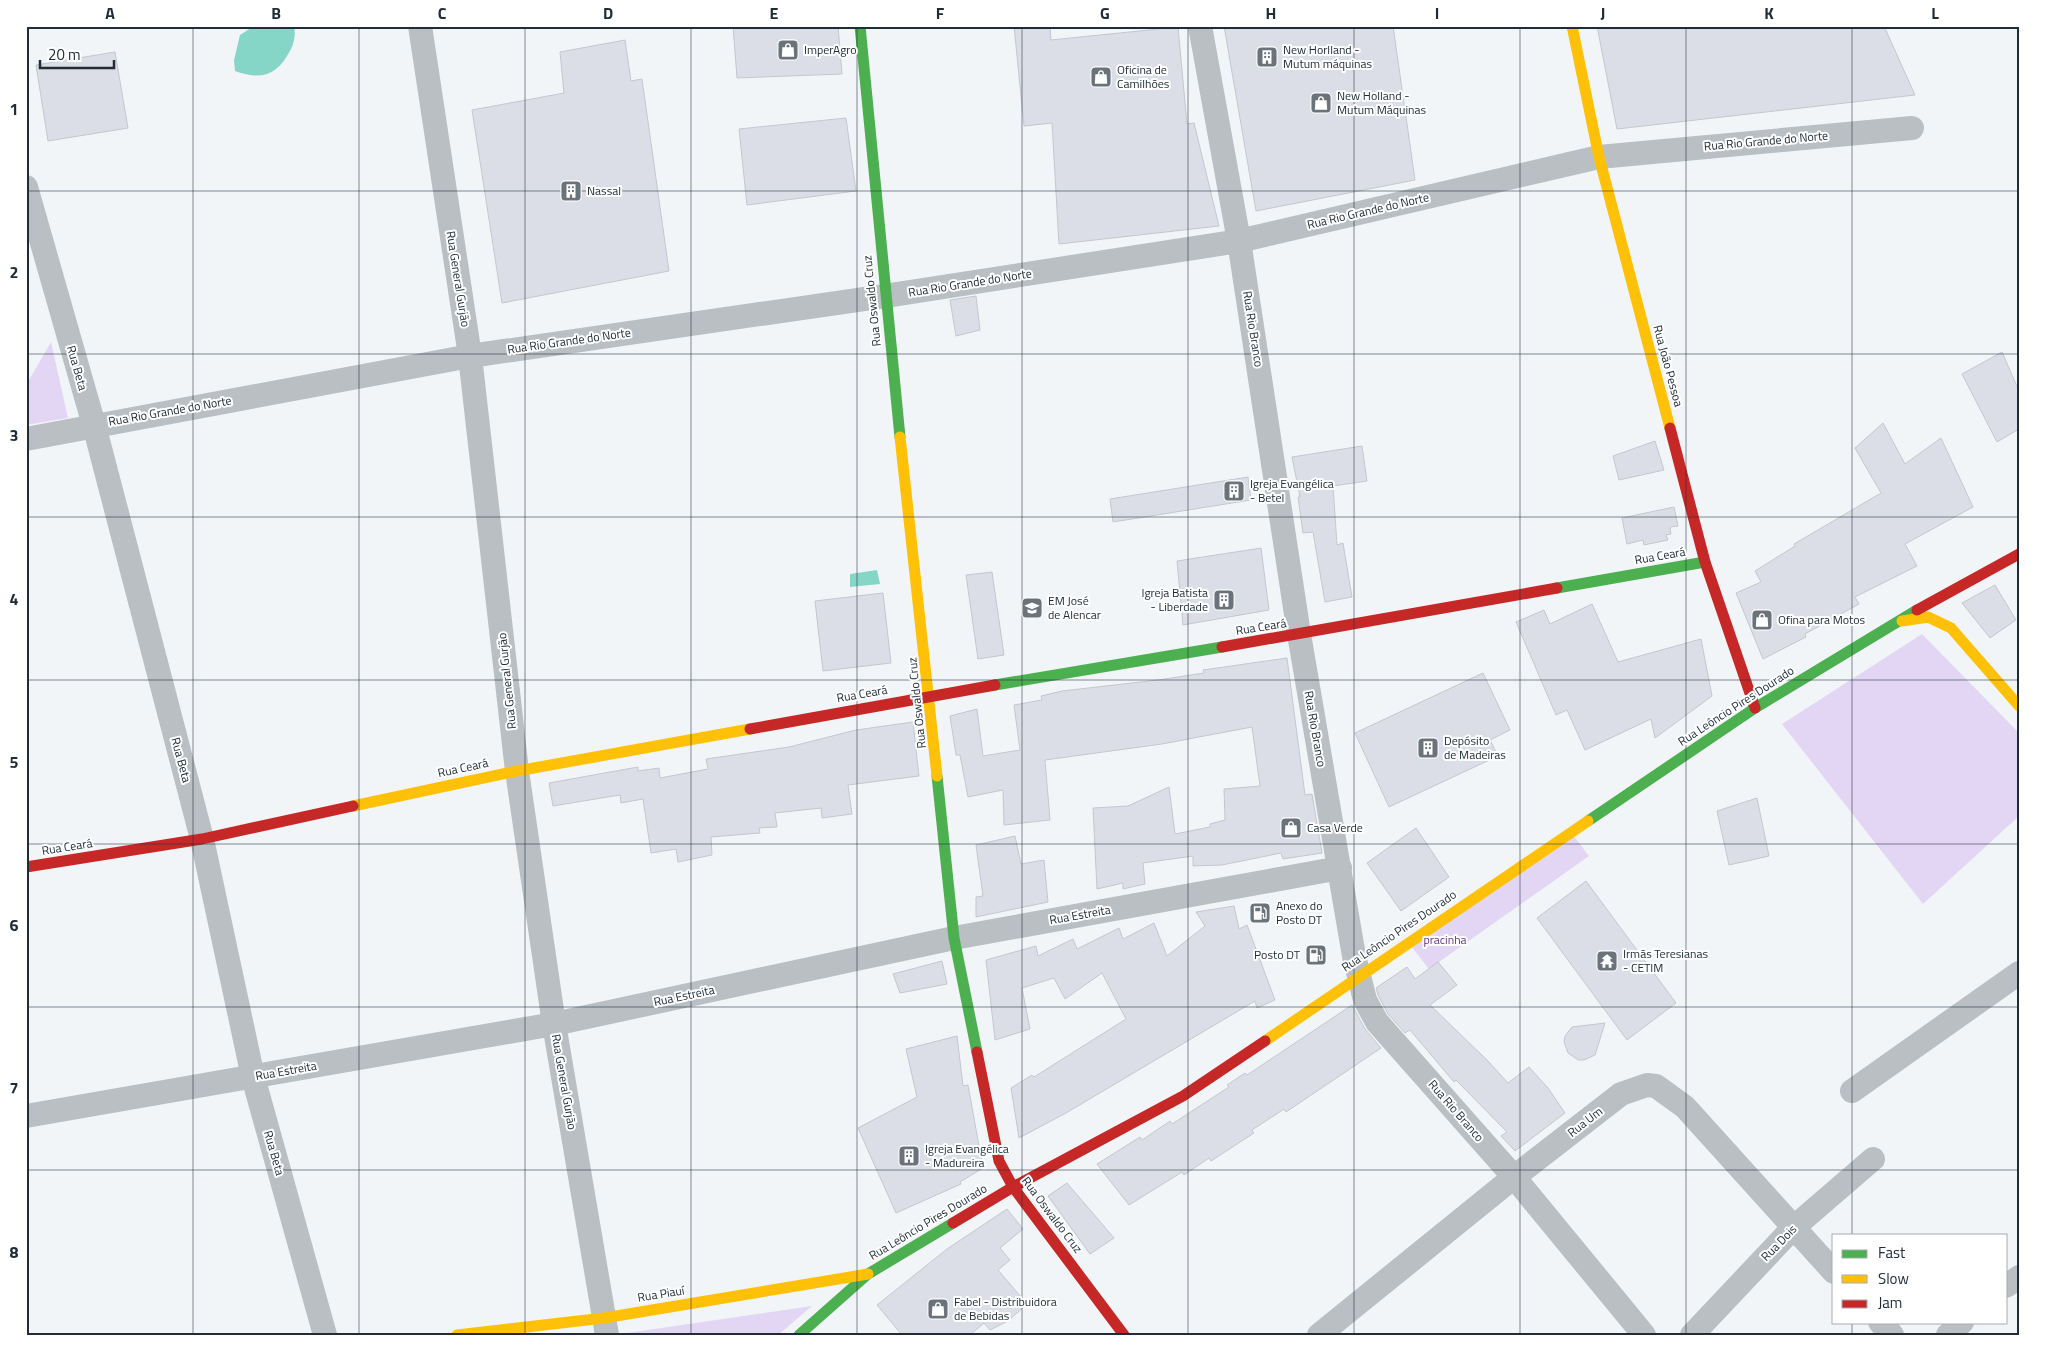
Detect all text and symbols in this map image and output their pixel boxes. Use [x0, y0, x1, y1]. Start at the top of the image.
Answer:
text: A [105, 1, 115, 25]
text: B [271, 1, 281, 25]
text: C [438, 1, 447, 25]
text: D [603, 1, 613, 25]
text: E [770, 1, 779, 25]
text: F [936, 1, 945, 25]
text: G [1100, 1, 1110, 25]
text: H [1266, 1, 1276, 25]
text: I [1435, 1, 1439, 25]
text: J [1601, 1, 1605, 25]
text: K [1764, 1, 1774, 25]
text: L [1931, 1, 1939, 25]
scale bar [40, 38, 114, 70]
shop icon: ImperAgro [776, 38, 800, 62]
place label: ImperAgro [804, 40, 857, 59]
place label: New Horlland - Mutum máquinas [1283, 40, 1373, 73]
text: 20 m [48, 43, 81, 66]
building icon: New Horlland - Mutum máquinas [1255, 45, 1279, 69]
place label: Oficina de Camilhões [1117, 60, 1170, 93]
shop icon: Oficina de Camilhões [1089, 65, 1113, 89]
place label: New Holland - Mutum Máquinas [1337, 86, 1427, 119]
shop icon: New Holland - Mutum Máquinas [1309, 91, 1333, 115]
text: 1 [10, 97, 18, 121]
street label: Rua Rio Grande do Norte [1703, 126, 1829, 155]
building icon: Nassal [559, 179, 583, 203]
place label: Nassal [587, 181, 621, 200]
street label: Rua Rio Grande do Norte [1305, 187, 1431, 234]
street label: Rua General Gurjão [442, 230, 475, 328]
street label: Rua Oswaldo Cruz [857, 255, 886, 348]
text: 2 [10, 260, 18, 284]
street label: Rua Rio Grande do Norte [907, 263, 1033, 302]
street label: Rua Rio Branco [1238, 289, 1269, 368]
street label: Rua Rio Grande do Norte [506, 322, 632, 359]
street label: Rua João Pessoa [1648, 323, 1688, 409]
street label: Rua Beta [62, 343, 93, 393]
street label: Rua Rio Grande do Norte [107, 390, 233, 431]
text: 3 [10, 423, 18, 447]
place label: Igreja Evangélica - Betel [1250, 474, 1334, 507]
building icon: Igreja Evangélica - Betel [1222, 479, 1246, 503]
street label: Rua Ceará [1633, 542, 1687, 569]
place label: Igreja Batista - Liberdade [1142, 583, 1208, 616]
text: 4 [10, 587, 19, 611]
building icon: Igreja Batista - Liberdade [1212, 588, 1236, 612]
place label: EM José de Alencar [1048, 591, 1101, 624]
school or university icon: EM José de Alencar [1020, 596, 1044, 620]
shop icon: Ofina para Motos [1750, 608, 1774, 632]
place label: Ofina para Motos [1778, 610, 1866, 629]
street label: Rua Ceará [1234, 613, 1288, 640]
street label: Rua General Gurjão [492, 632, 521, 730]
street label: Rua Oswaldo Cruz [902, 657, 931, 750]
street label: Rua Leôncio Pires Dourado [1674, 661, 1798, 750]
street label: Rua Ceará [835, 680, 889, 707]
street label: Rua Rio Branco [1299, 689, 1332, 768]
place label: Depósito de Madeiras [1444, 731, 1506, 764]
street label: Rua Beta [166, 735, 197, 785]
building icon: Depósito de Madeiras [1416, 736, 1440, 760]
text: 5 [10, 750, 19, 774]
street label: Rua Ceará [436, 753, 490, 782]
shop icon: Casa Verde [1279, 816, 1303, 840]
place label: Casa Verde [1307, 818, 1363, 837]
street label: Rua Ceará [40, 833, 94, 860]
street label: Rua Leôncio Pires Dourado [1337, 885, 1460, 976]
place label: Anexo do Posto DT [1276, 896, 1323, 929]
street label: Rua Estreita [1048, 900, 1112, 929]
fuel station icon: Anexo do Posto DT [1248, 901, 1272, 925]
text: 6 [10, 913, 19, 937]
park label: pracinha [1423, 930, 1467, 949]
fuel station icon: Posto DT [1304, 943, 1328, 967]
place label: Irmãs Teresianas - CETIM [1623, 944, 1708, 977]
place label: Posto DT [1254, 945, 1301, 964]
temple icon: Irmãs Teresianas - CETIM [1595, 949, 1619, 973]
street label: Rua Estreita [652, 980, 716, 1011]
street label: Rua General Gurjão [547, 1033, 582, 1131]
street label: Rua Estreita [254, 1056, 318, 1085]
street label: Rua Rio Branco [1424, 1075, 1489, 1146]
text: 7 [10, 1076, 18, 1100]
street label: Rua Um [1563, 1102, 1606, 1141]
street label: Rua Beta [259, 1128, 290, 1178]
place label: Igreja Evangélica - Madureira [925, 1139, 1009, 1172]
building icon: Igreja Evangélica - Madureira [897, 1144, 921, 1168]
street label: Rua Oswaldo Cruz [1017, 1172, 1088, 1257]
street label: Rua Leôncio Pires Dourado [865, 1179, 991, 1265]
street label: Rua Dois [1756, 1220, 1801, 1265]
legend [1832, 1234, 2008, 1324]
text: 8 [10, 1240, 19, 1264]
text: Fast [1878, 1241, 1906, 1264]
text: Slow [1878, 1267, 1909, 1290]
street label: Rua Piauí [636, 1280, 687, 1307]
text: Jam [1878, 1291, 1902, 1314]
place label: Fabel - Distribuidora de Bebidas [954, 1292, 1057, 1325]
shop icon: Fabel - Distribuidora de Bebidas [926, 1297, 950, 1321]

